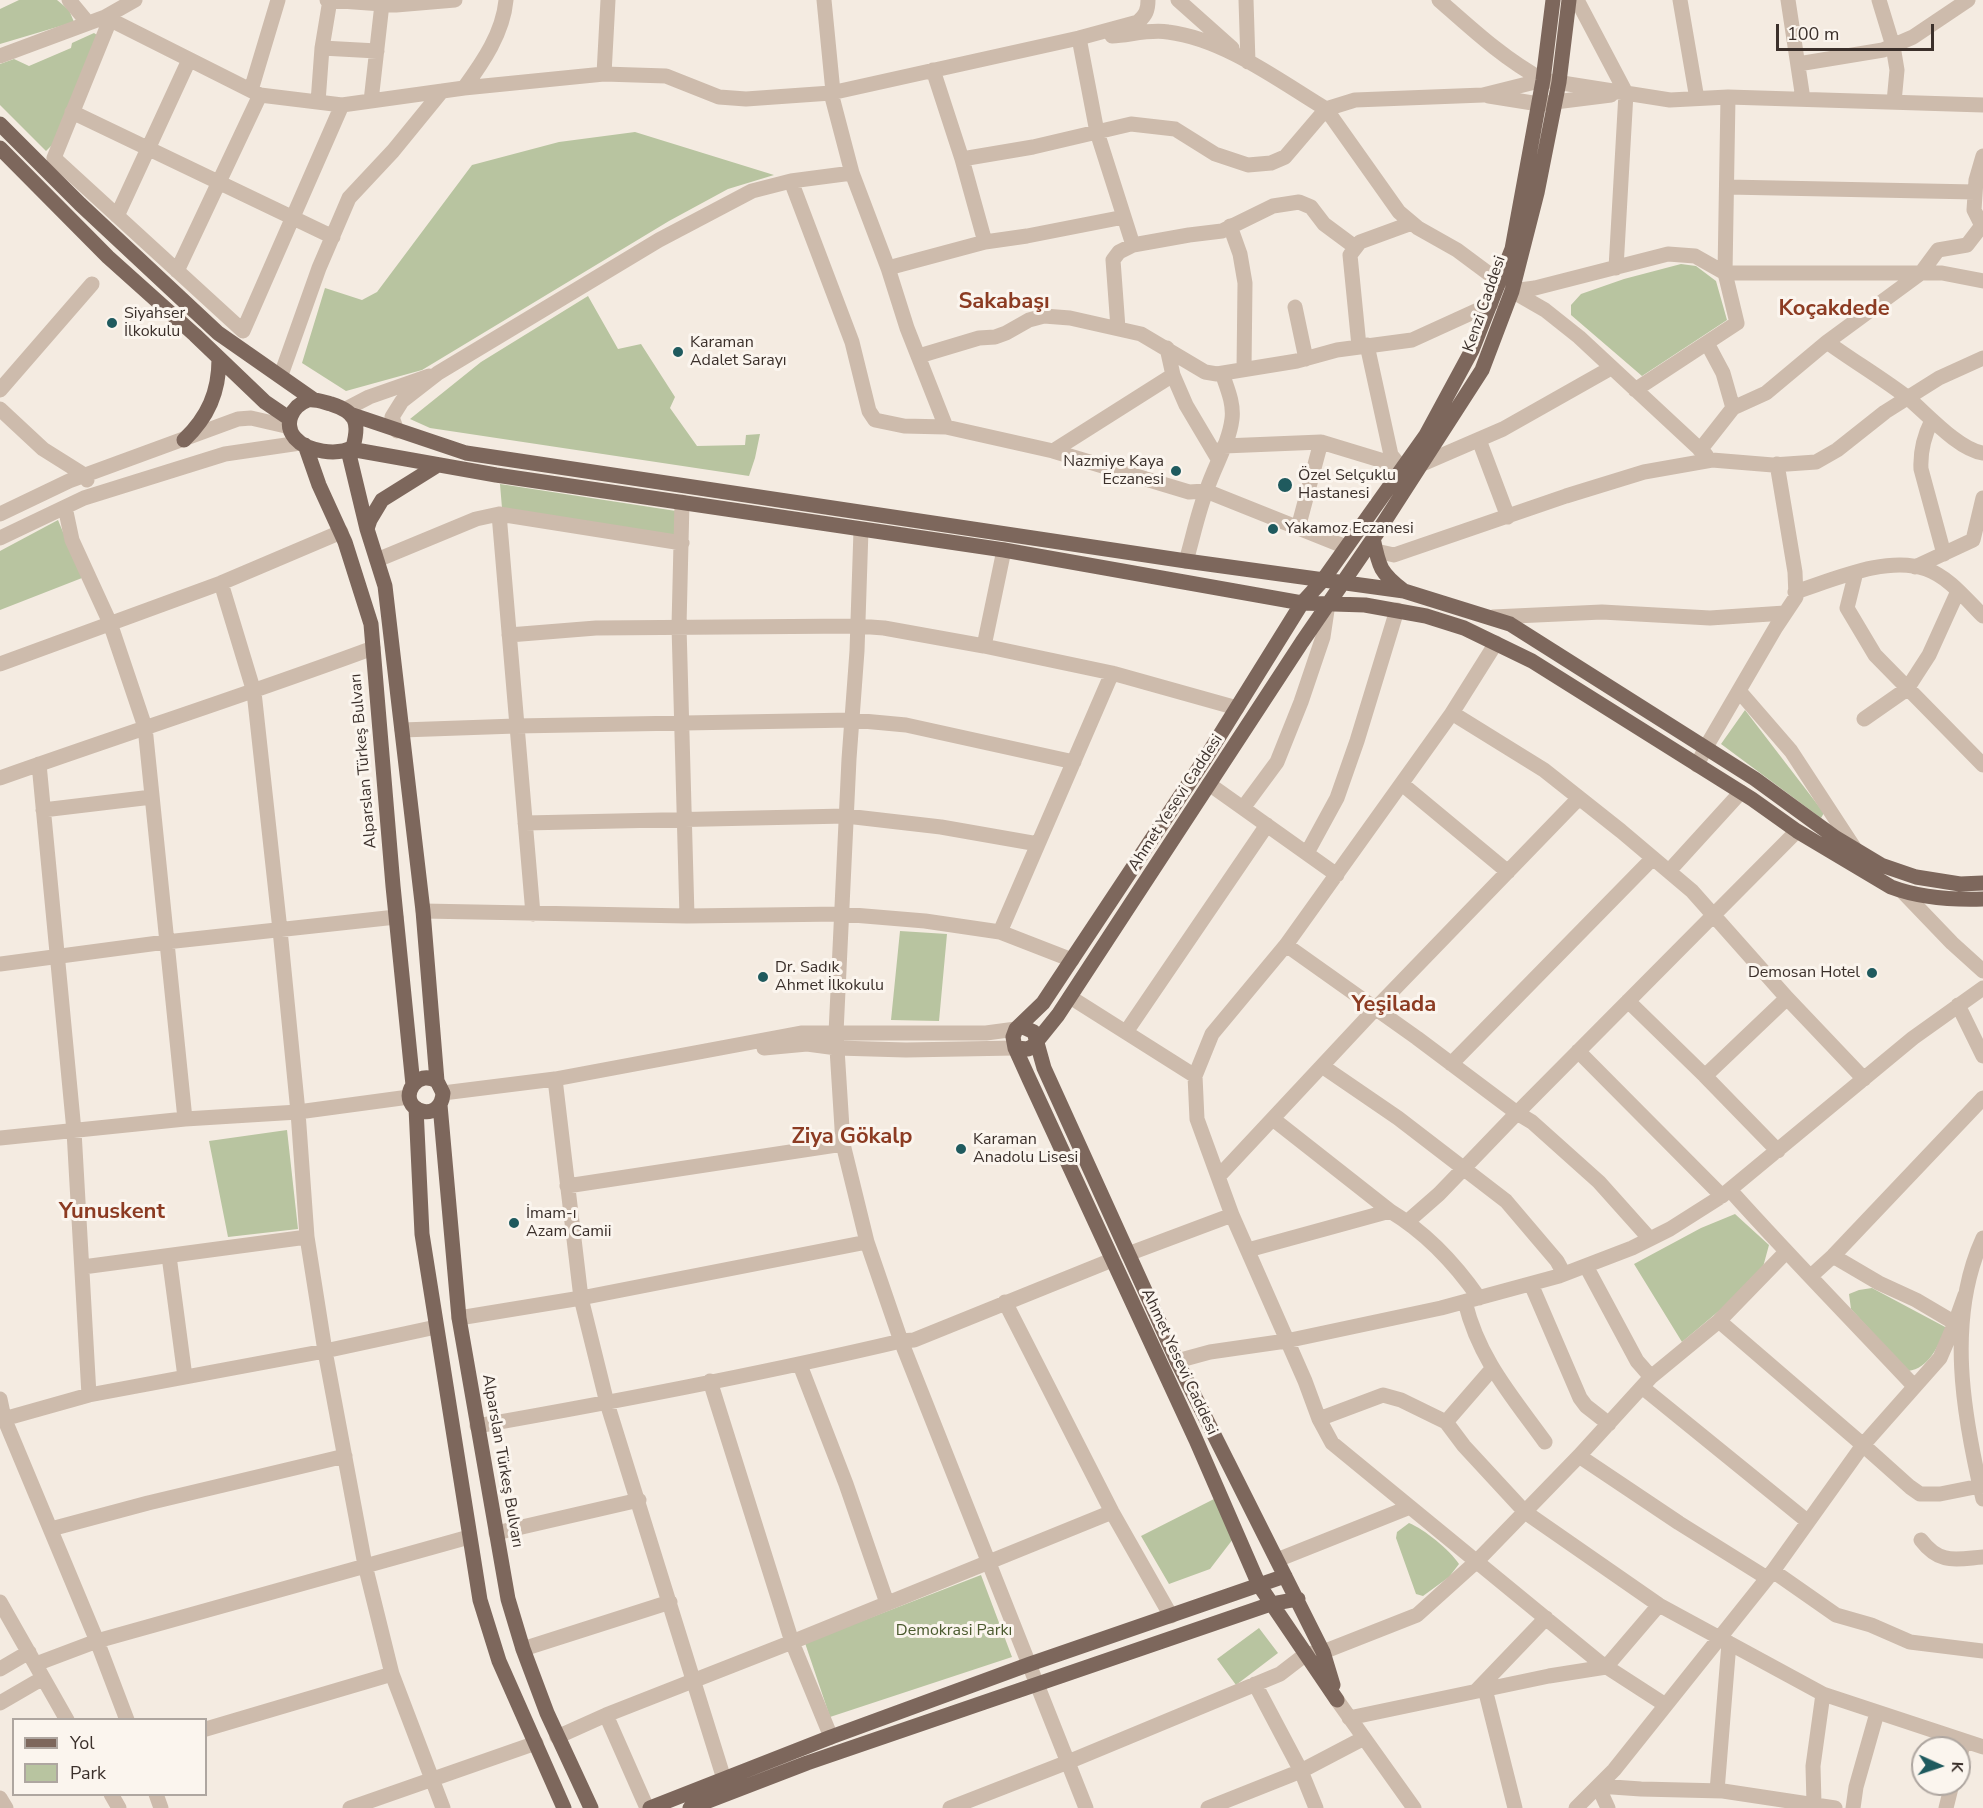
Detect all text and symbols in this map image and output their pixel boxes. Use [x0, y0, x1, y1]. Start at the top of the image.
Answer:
scale bar [1779, 12, 1936, 50]
text: 100 m [1787, 22, 1839, 46]
street label: Kenzi Caddesi [1460, 253, 1510, 355]
district label: Sakabaşı [958, 290, 1050, 316]
district label: Koçakdede [1778, 297, 1890, 323]
place label: Siyahser İlkokulu [124, 304, 185, 342]
marker: Siyahser İlkokulu [105, 316, 119, 330]
place label: Karaman Adalet Sarayı [690, 333, 787, 371]
marker: Karaman Adalet Sarayı [671, 345, 685, 359]
place label: Nazmiye Kaya Eczanesi [1063, 452, 1164, 490]
marker: Nazmiye Kaya Eczanesi [1169, 464, 1183, 478]
place label: Özel Selçuklu Hastanesi [1298, 466, 1396, 504]
marker: Özel Selçuklu Hastanesi [1276, 476, 1294, 494]
place label: Yakamoz Eczanesi [1285, 519, 1414, 539]
marker: Yakamoz Eczanesi [1266, 522, 1280, 536]
street label: Alparslan Türkeş Bulvarı [347, 673, 381, 849]
street label: Ahmet Yesevi Caddesi [1125, 731, 1227, 875]
place label: Dr. Sadık Ahmet İlkokulu [775, 958, 884, 996]
place label: Demosan Hotel [1748, 963, 1860, 983]
marker: Demosan Hotel [1865, 966, 1879, 980]
marker: Dr. Sadık Ahmet İlkokulu [756, 970, 770, 984]
district label: Yeşilada [1352, 993, 1436, 1019]
district label: Ziya Gökalp [791, 1125, 913, 1151]
place label: Karaman Anadolu Lisesi [973, 1130, 1078, 1168]
marker: Karaman Anadolu Lisesi [954, 1142, 968, 1156]
district label: Yunuskent [59, 1200, 165, 1226]
place label: İmam-ı Azam Camii [526, 1204, 611, 1242]
marker: İmam-ı Azam Camii [507, 1216, 521, 1230]
street label: Ahmet Yesevi Caddesi [1137, 1286, 1221, 1438]
street label: Alparslan Türkeş Bulvarı [477, 1373, 527, 1549]
park label: Demokrasi Parkı [896, 1621, 1012, 1641]
legend [12, 1718, 207, 1796]
text: Yol [70, 1731, 95, 1755]
north arrow [1911, 1736, 1971, 1796]
text: Park [70, 1761, 106, 1785]
text: K [1946, 1761, 1968, 1773]

